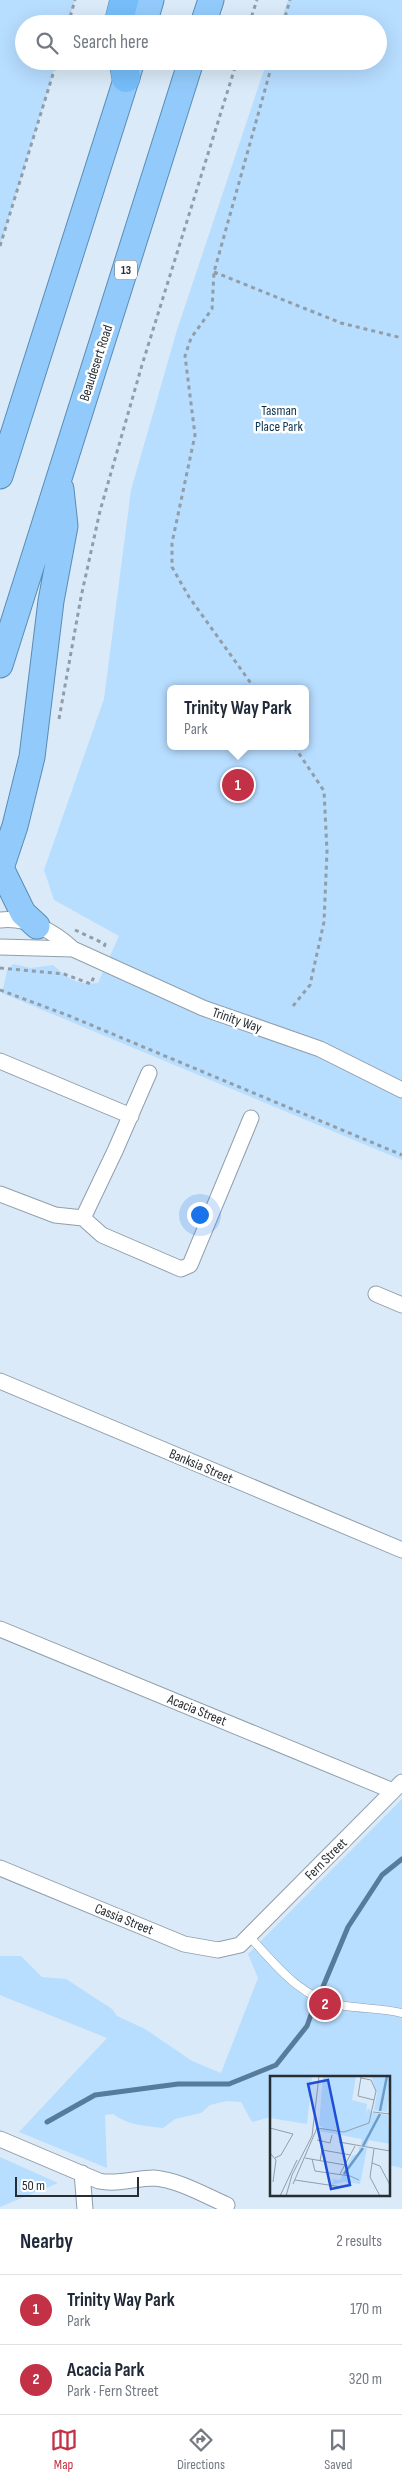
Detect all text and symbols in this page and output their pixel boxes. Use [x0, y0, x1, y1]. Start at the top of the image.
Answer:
search box [15, 15, 387, 70]
icon: search [33, 29, 61, 57]
text: Search here [73, 31, 149, 54]
road number: 13 [115, 260, 137, 280]
street label: Beaudesert Road [76, 323, 116, 403]
park label: Tasman Place Park [255, 402, 304, 435]
popup [167, 685, 309, 750]
text: Trinity Way Park [184, 697, 292, 720]
text: Park [184, 720, 208, 739]
pin: 1 [222, 766, 254, 804]
street label: Trinity Way [210, 1004, 265, 1037]
your location [187, 1202, 213, 1228]
street label: Banksia Street [167, 1445, 235, 1487]
street label: Acacia Street [164, 1690, 229, 1730]
street label: Fern Street [301, 1834, 351, 1884]
street label: Cassia Street [92, 1900, 156, 1938]
pin: 2 [309, 1985, 341, 2023]
inset map [270, 2076, 390, 2196]
scale bar [15, 2174, 139, 2197]
text: 50 m [22, 2177, 45, 2194]
text: Nearby [20, 2229, 73, 2254]
text: 2 results [336, 2232, 382, 2251]
text: Trinity Way Park [67, 2289, 175, 2312]
text: 1 [33, 2300, 39, 2319]
text: 170 m [350, 2300, 382, 2319]
text: Park [67, 2312, 90, 2331]
text: Acacia Park [67, 2359, 144, 2382]
text: 2 [32, 2370, 40, 2389]
text: 320 m [349, 2370, 382, 2389]
text: Park · Fern Street [67, 2382, 159, 2401]
tab: Map [50, 2426, 78, 2473]
tab: Directions [177, 2426, 225, 2473]
tab: Saved [324, 2426, 352, 2473]

